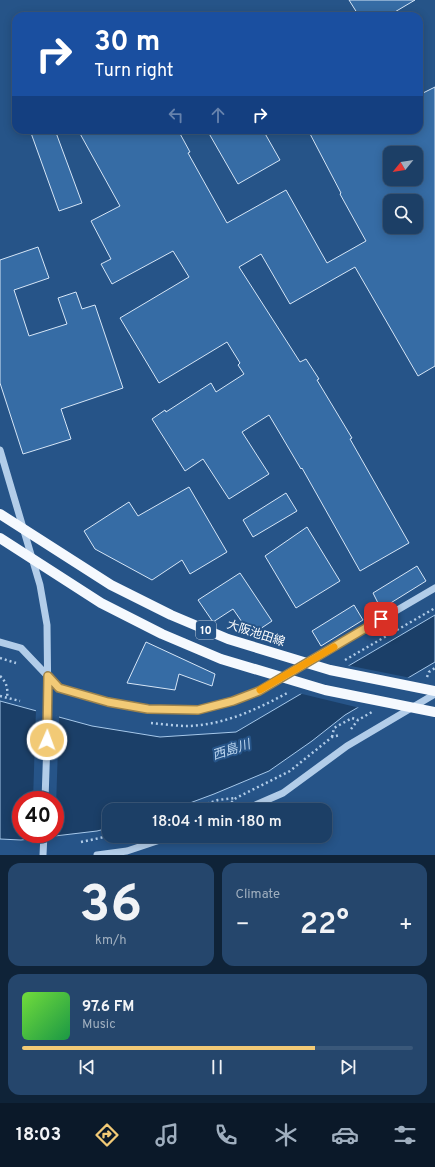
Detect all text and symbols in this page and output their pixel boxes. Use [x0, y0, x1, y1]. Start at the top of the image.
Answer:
text: 30 m [94, 25, 160, 61]
icon: right [28, 28, 80, 80]
text: Turn right [94, 60, 174, 83]
icon: left [165, 104, 187, 126]
icon: ahead [207, 104, 229, 126]
icon: right [249, 104, 271, 126]
north arrow [383, 146, 423, 186]
map controls [383, 146, 423, 234]
button: search [383, 194, 423, 234]
pin [364, 602, 398, 636]
icon: arrive [370, 608, 392, 630]
street label: 大阪池田線 [225, 617, 287, 651]
road number: 10 [196, 621, 216, 639]
position arrow [26, 719, 68, 761]
water label: 西島川 [211, 737, 255, 765]
speed limit sign: 40 [12, 791, 64, 843]
text: 18:04 · 1 min · 180 m [152, 813, 282, 832]
text: 36 [79, 874, 142, 940]
text: Climate [236, 887, 280, 903]
text: 22° [300, 907, 349, 944]
text: − [236, 912, 250, 939]
text: + [399, 912, 413, 939]
text: km/h [95, 933, 127, 949]
text: 97.6 FM [82, 998, 134, 1017]
text: Music [82, 1017, 116, 1033]
icon: previous [76, 1056, 98, 1078]
icon: pause [206, 1056, 228, 1078]
icon: next [337, 1056, 359, 1078]
icon: directions [93, 1121, 121, 1149]
icon: music [153, 1121, 181, 1149]
icon: phone [212, 1121, 240, 1149]
icon: climate [272, 1121, 300, 1149]
icon: car [331, 1121, 359, 1149]
icon: filters [391, 1121, 419, 1149]
text: 18:03 [16, 1124, 61, 1147]

